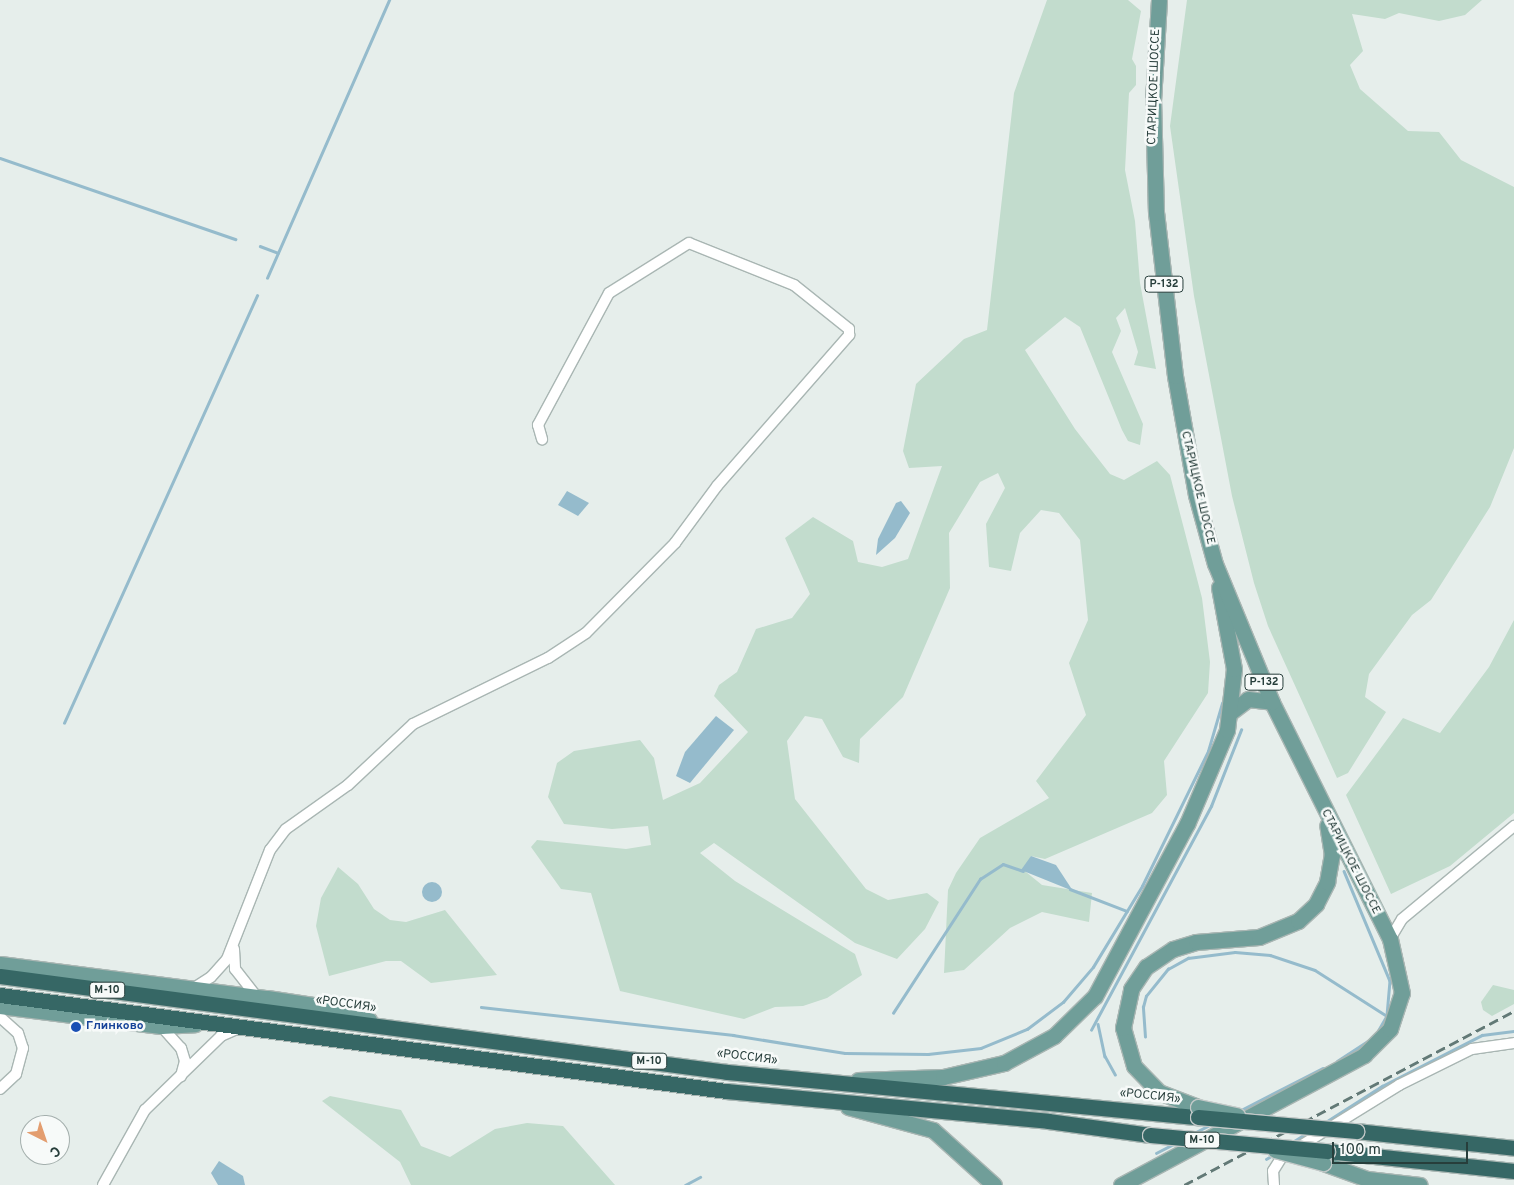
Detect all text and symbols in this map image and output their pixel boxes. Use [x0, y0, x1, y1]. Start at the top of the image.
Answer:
street label: СТАРИЦКОЕ ШОССЕ [1146, 29, 1164, 145]
road number: Р-132 [1144, 276, 1184, 292]
street label: СТАРИЦКОЕ ШОССЕ [1177, 430, 1217, 546]
road number: Р-132 [1244, 674, 1284, 690]
street label: СТАРИЦКОЕ ШОССЕ [1317, 807, 1383, 917]
road number: М-10 [88, 982, 126, 998]
street label: «РОССИЯ» [315, 994, 377, 1016]
place label: Глинково [86, 1020, 144, 1034]
marker: Глинково [70, 1021, 82, 1033]
street label: «РОССИЯ» [716, 1047, 778, 1069]
road number: М-10 [630, 1052, 668, 1070]
street label: «РОССИЯ» [1119, 1087, 1181, 1107]
north arrow [20, 1115, 70, 1165]
road number: М-10 [1183, 1132, 1221, 1148]
scale bar [1334, 1132, 1470, 1164]
text: 100 m [1340, 1141, 1381, 1160]
text: С [46, 1142, 63, 1160]

